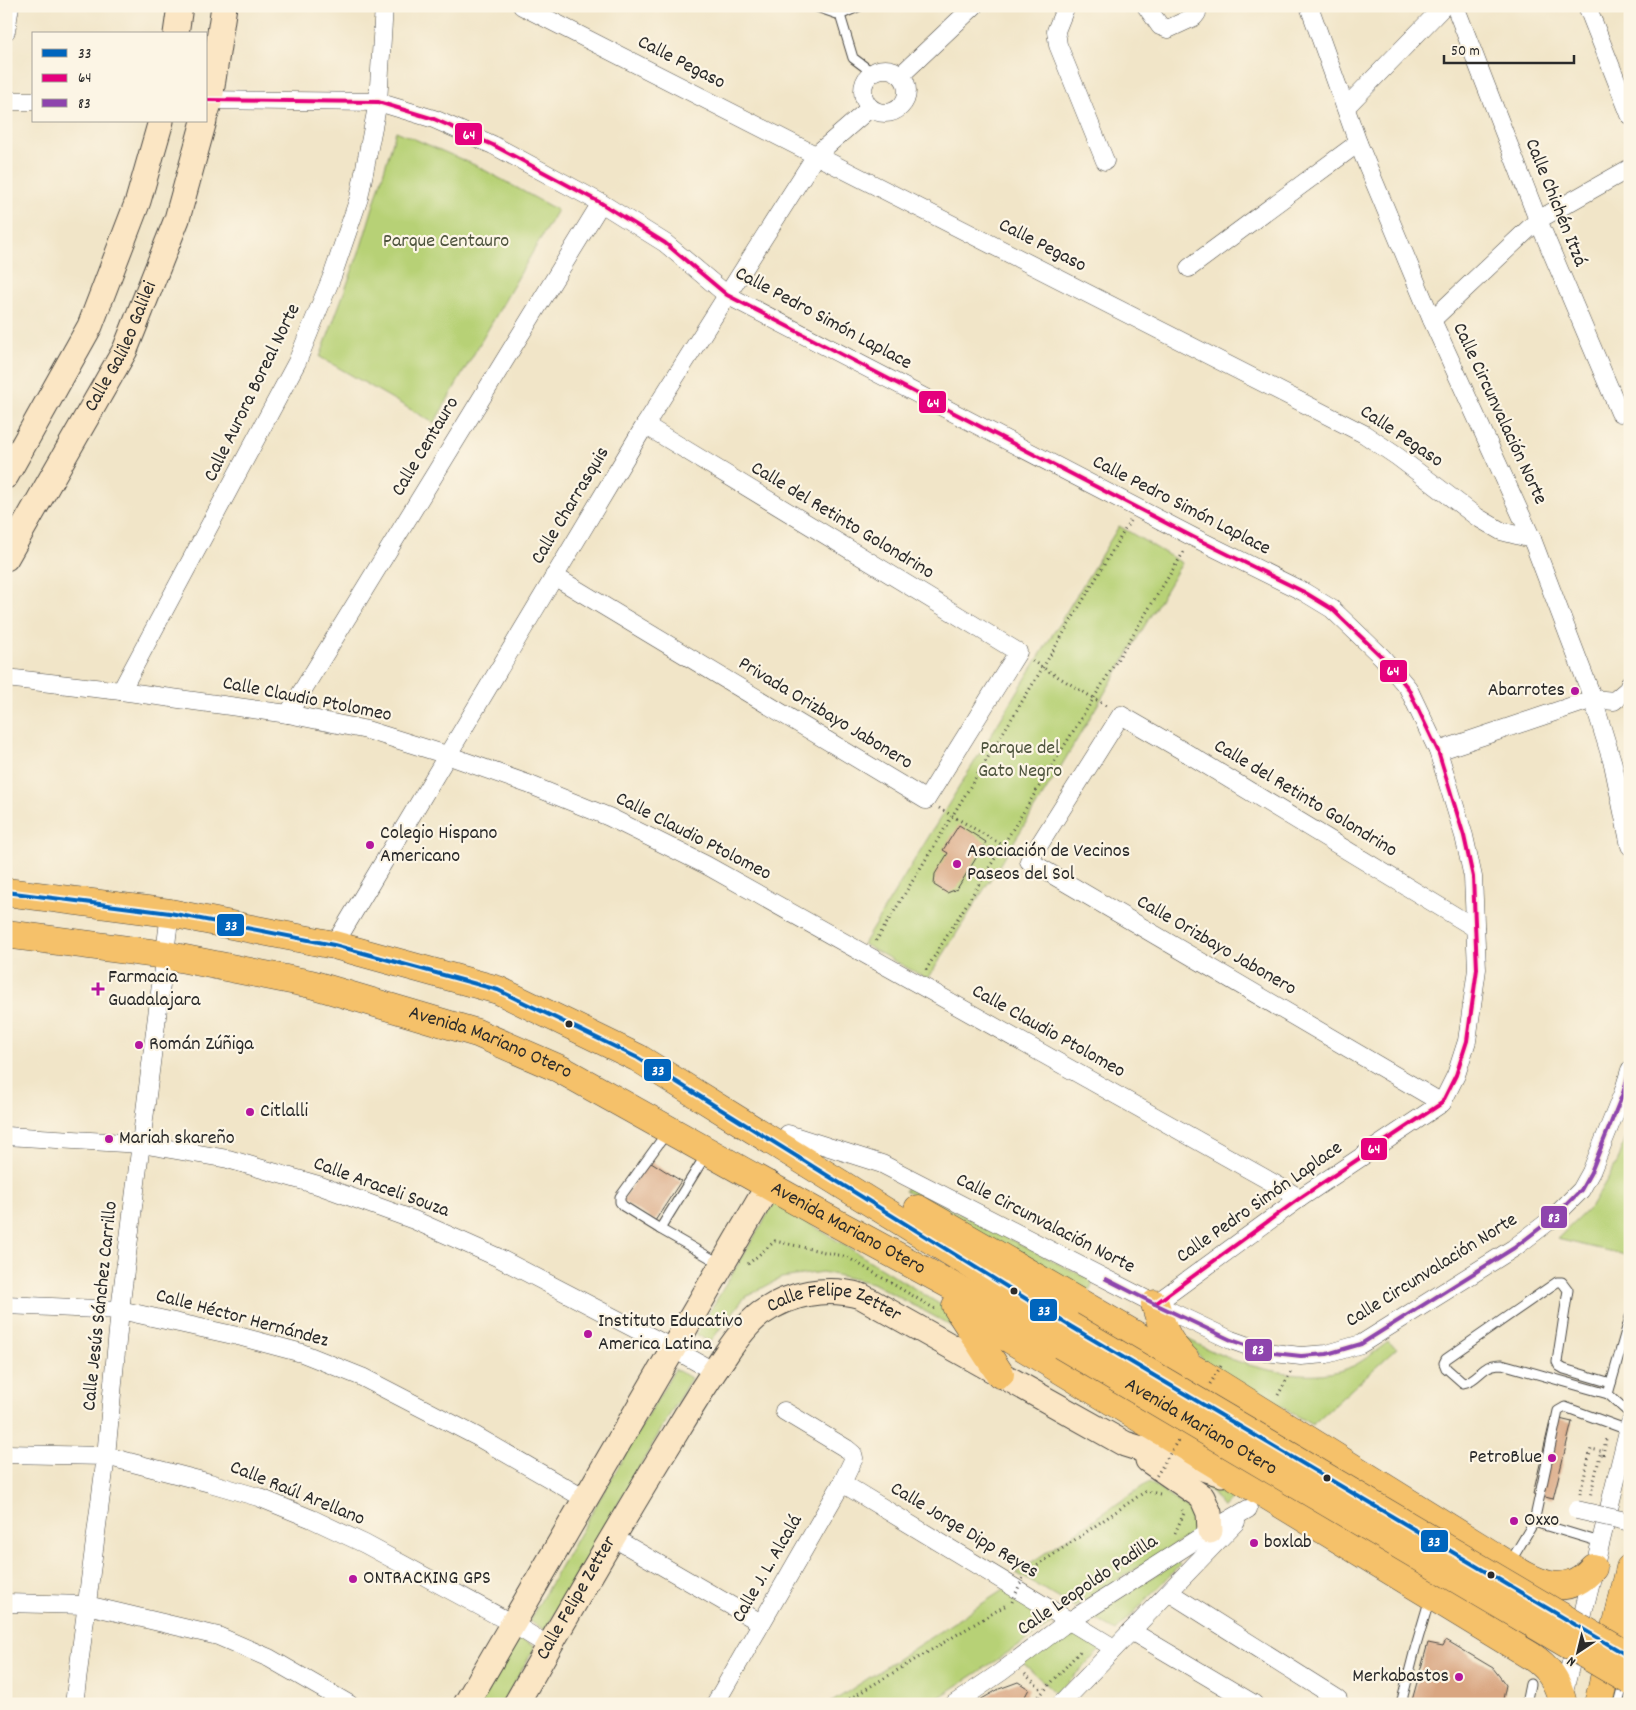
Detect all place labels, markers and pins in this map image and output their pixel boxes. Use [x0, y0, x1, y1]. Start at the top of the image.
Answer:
place label: Abarrotes [1488, 677, 1565, 705]
marker: Abarrotes [1569, 685, 1581, 697]
place label: Colegio Hispano Americano [380, 820, 497, 871]
place label: Asociación de Vecinos Paseos del Sol [967, 838, 1130, 889]
marker: Colegio Hispano Americano [364, 839, 376, 851]
marker: Asociación de Vecinos Paseos del Sol [951, 858, 963, 870]
place label: Farmacia Guadalajara [108, 964, 201, 1015]
marker: Farmacia Guadalajara [92, 983, 104, 995]
unlabelled marker [564, 1019, 574, 1029]
place label: Román Zúñiga [149, 1031, 254, 1059]
marker: Román Zúñiga [133, 1039, 145, 1051]
place label: Citlalli [260, 1098, 309, 1126]
marker: Citlalli [244, 1106, 256, 1118]
place label: Mariah skareño [119, 1125, 235, 1153]
marker: Mariah skareño [103, 1133, 115, 1145]
unlabelled marker [1009, 1286, 1019, 1296]
place label: Instituto Educativo America Latina [598, 1308, 743, 1359]
marker: Instituto Educativo America Latina [582, 1328, 594, 1340]
place label: PetroBlue [1469, 1444, 1542, 1472]
marker: PetroBlue [1546, 1452, 1558, 1464]
unlabelled marker [1322, 1473, 1332, 1483]
place label: Oxxo [1524, 1507, 1559, 1535]
marker: Oxxo [1508, 1515, 1520, 1527]
place label: boxlab [1264, 1529, 1312, 1557]
marker: boxlab [1248, 1537, 1260, 1549]
place label: ONTRACKING GPS [363, 1565, 491, 1593]
unlabelled marker [1486, 1570, 1496, 1580]
marker: ONTRACKING GPS [347, 1573, 359, 1585]
place label: Merkabastos [1352, 1663, 1449, 1691]
marker: Merkabastos [1453, 1671, 1465, 1683]

